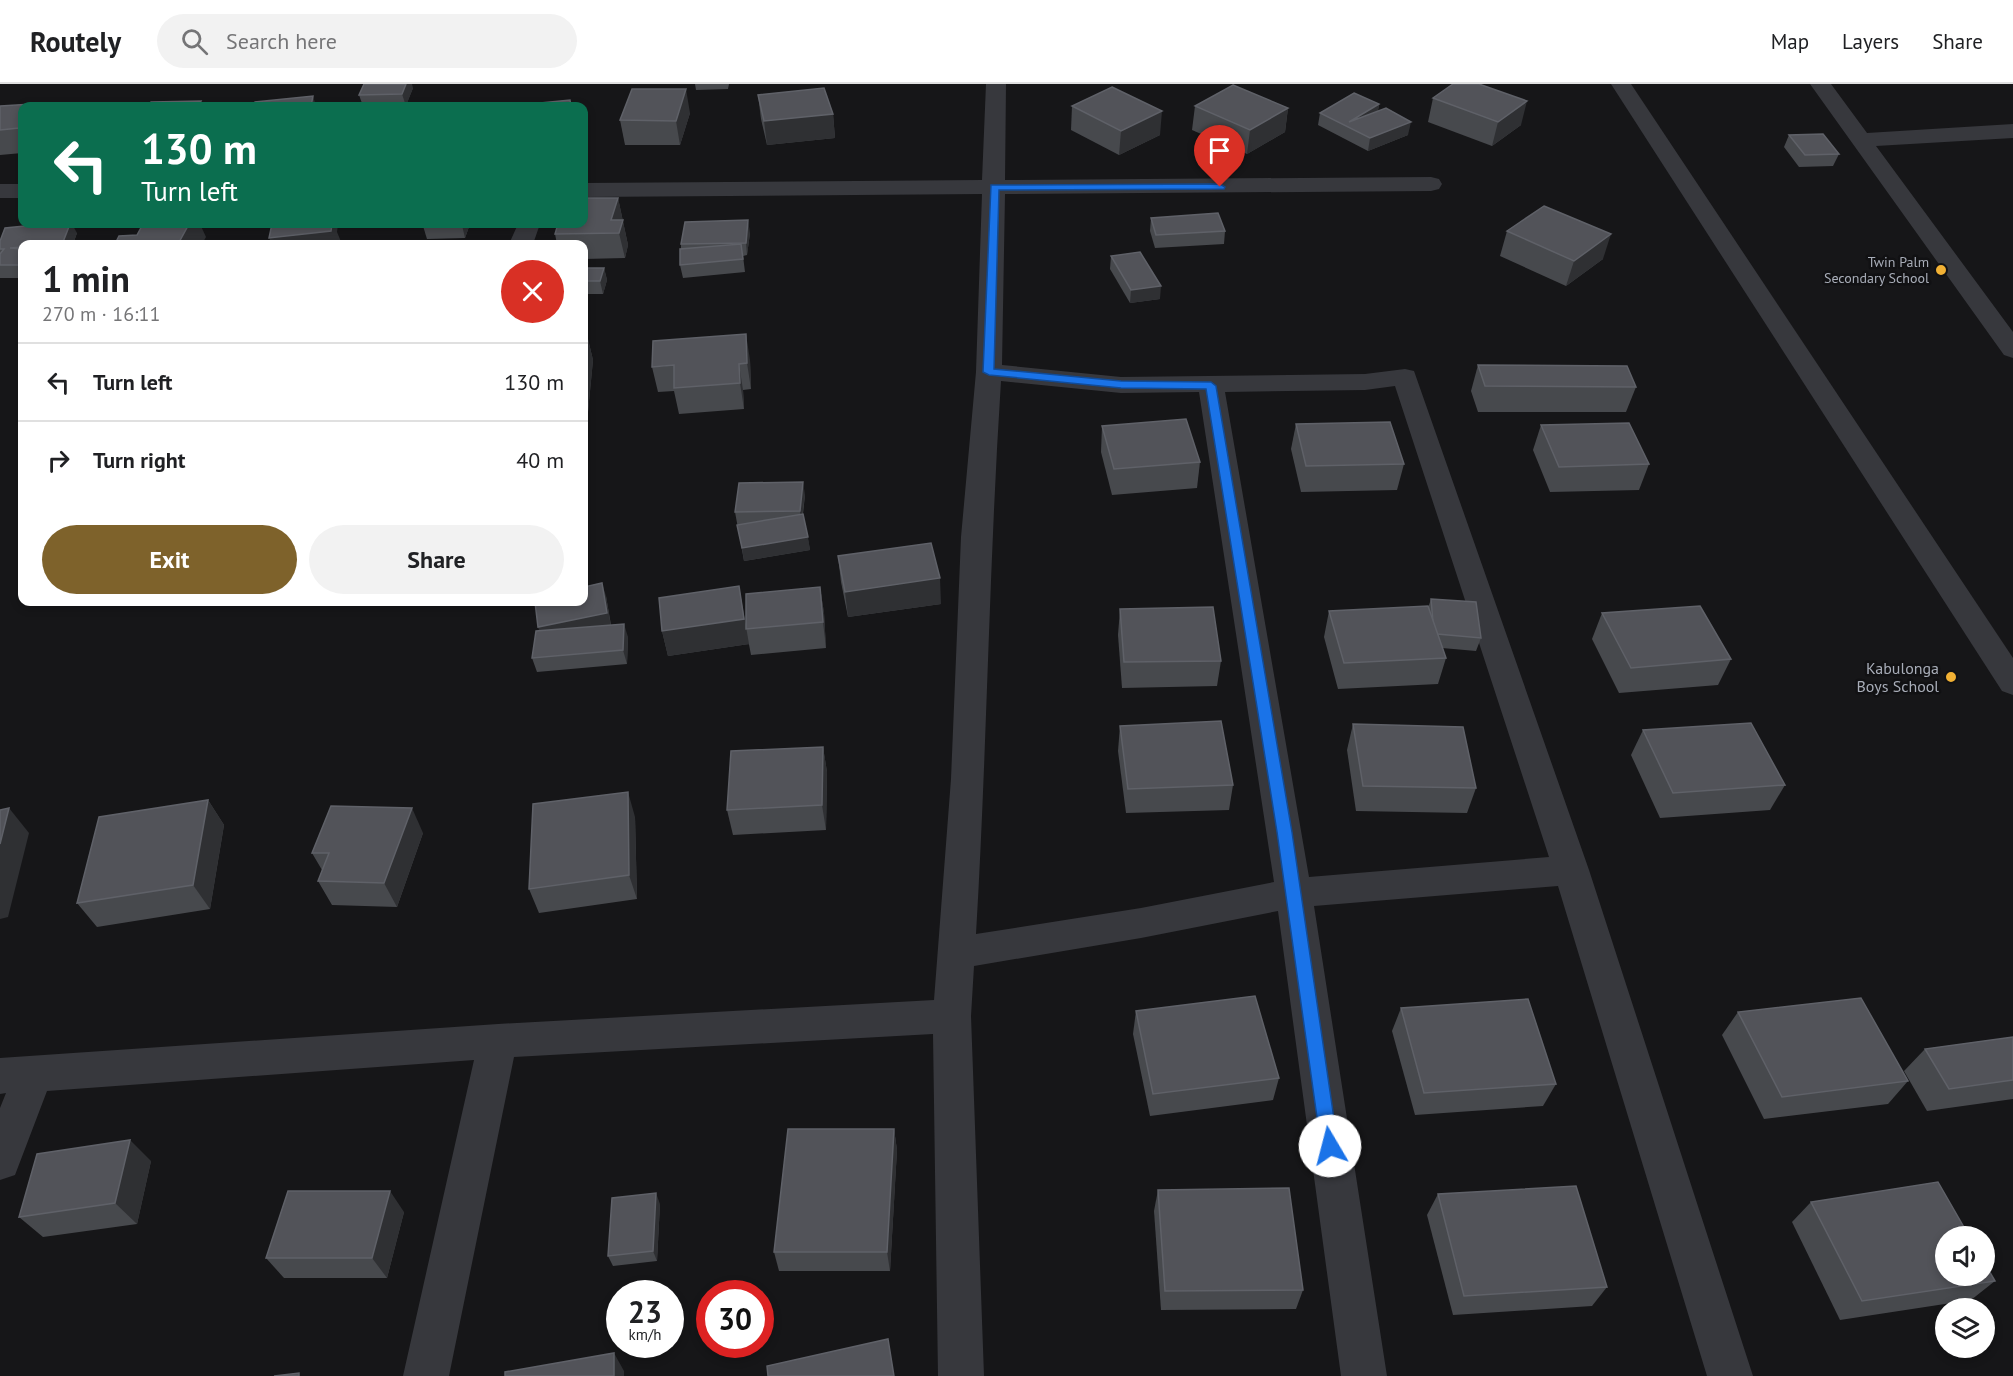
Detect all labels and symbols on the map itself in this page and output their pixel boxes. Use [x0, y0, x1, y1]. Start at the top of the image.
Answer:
pin [1194, 125, 1245, 187]
place label: Twin Palm Secondary School [1824, 253, 1929, 287]
marker: Twin Palm Secondary School [1934, 263, 1948, 277]
place label: Kabulonga Boys School [1857, 658, 1939, 696]
marker: Kabulonga Boys School [1944, 670, 1958, 684]
position arrow [1298, 1114, 1362, 1178]
speed limit sign: 30 [696, 1280, 774, 1358]

